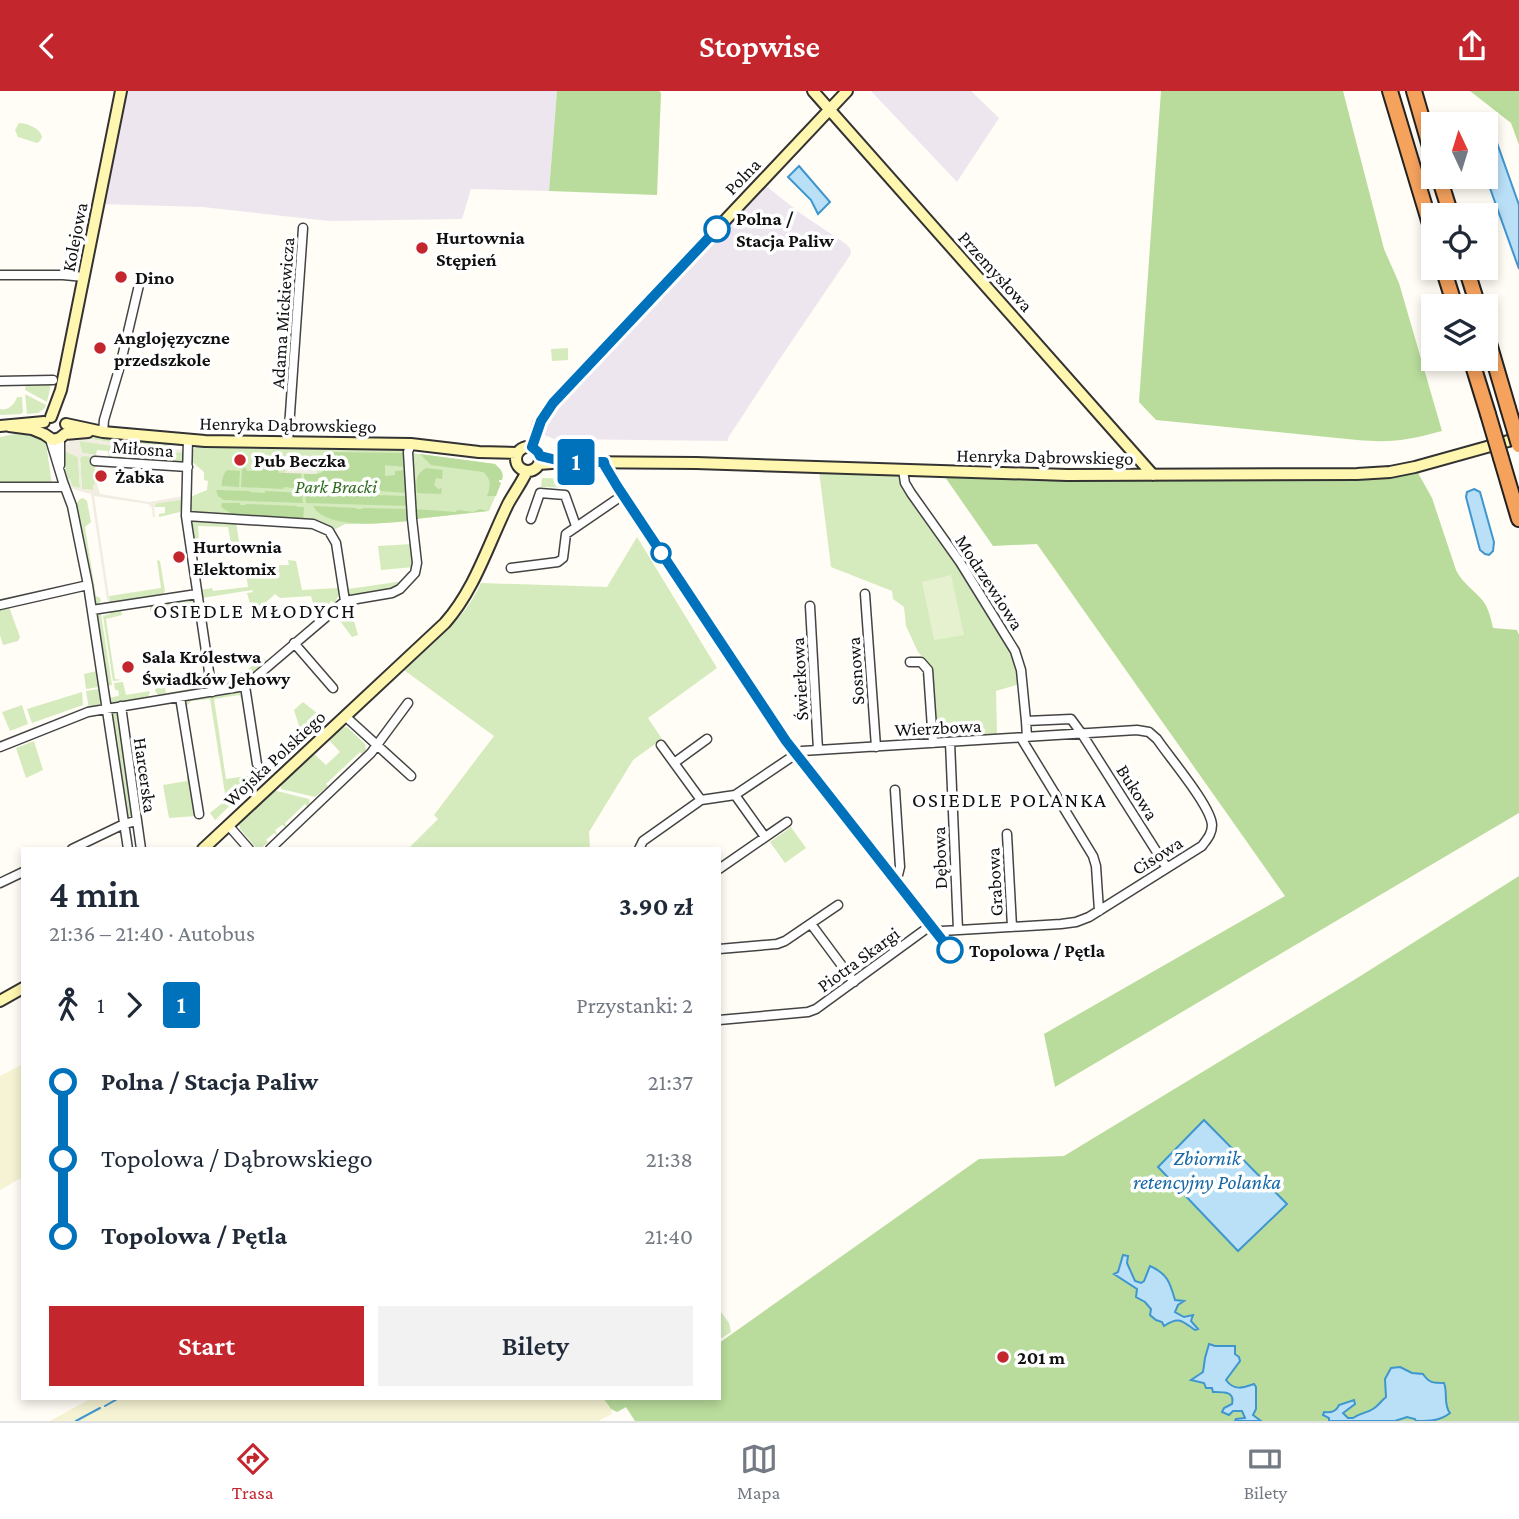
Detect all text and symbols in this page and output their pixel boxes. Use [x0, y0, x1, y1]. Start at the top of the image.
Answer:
icon: back [28, 27, 66, 65]
icon: share [1453, 27, 1491, 65]
text: Stopwise [699, 28, 820, 64]
north arrow [1421, 112, 1498, 189]
map controls [1421, 112, 1498, 371]
street label: Polna [720, 154, 765, 199]
street label: Kolejowa [57, 200, 93, 274]
button: locate [1421, 203, 1498, 280]
place label: Polna / Stacja Paliw [736, 208, 835, 252]
marker: Polna / Stacja Paliw [704, 216, 730, 242]
place label: Hurtownia Stępień [436, 227, 525, 270]
street label: Przemysłowa [954, 227, 1037, 316]
street label: Adama Mickiewicza [267, 236, 298, 390]
marker: Hurtownia Stępień [414, 240, 430, 256]
place label: Dino [135, 267, 175, 288]
marker: Dino [113, 269, 129, 285]
button: layers [1421, 294, 1498, 371]
place label: Anglojęzyczne przedszkole [113, 327, 230, 370]
marker: Anglojęzyczne przedszkole [92, 340, 108, 356]
street label: Henryka Dąbrowskiego [199, 412, 377, 437]
street label: Miłosna [111, 436, 175, 461]
line badge: 1 [553, 439, 599, 485]
street label: Henryka Dąbrowskiego [956, 444, 1134, 469]
text: 1 [572, 448, 580, 475]
place label: Pub Beczka [254, 450, 347, 471]
marker: Pub Beczka [232, 452, 248, 468]
place label: Żabka [115, 466, 165, 487]
marker: Żabka [93, 468, 109, 484]
park label: Park Bracki [295, 476, 378, 497]
street label: Modrzewiowa [951, 531, 1028, 634]
place label: Hurtownia Elektomix [193, 536, 282, 579]
unlabelled marker [651, 543, 671, 563]
marker: Hurtownia Elektomix [171, 549, 187, 565]
district label: OSIEDLE MŁODYCH [153, 599, 357, 623]
street label: Świerkowa [787, 636, 812, 721]
street label: Sosnowa [843, 636, 868, 706]
place label: Sala Królestwa Świadków Jehowy [142, 646, 291, 689]
marker: Sala Królestwa Świadków Jehowy [120, 659, 136, 675]
street label: Wojska Polskiego [219, 706, 330, 812]
street label: Wierzbowa [894, 715, 982, 740]
street label: Harcerska [130, 736, 161, 814]
street label: Bukowa [1112, 761, 1163, 824]
district label: OSIEDLE POLANKA [912, 788, 1108, 812]
street label: Dębowa [928, 826, 951, 890]
street label: Cisowa [1128, 832, 1187, 879]
street label: Grabowa [982, 847, 1007, 917]
text: 4 min [49, 873, 140, 915]
text: 3.90 zł [619, 892, 693, 921]
text: 21:36 – 21:40 · Autobus [49, 920, 255, 946]
street label: Piotra Skargi [813, 923, 903, 996]
marker: Topolowa / Pętla [937, 937, 963, 963]
place label: Topolowa / Pętla [969, 940, 1106, 961]
icon: walk [49, 986, 87, 1024]
icon: forward [115, 986, 153, 1024]
text: 1 [177, 991, 186, 1018]
text: 1 [97, 992, 105, 1018]
text: Przystanki: 2 [576, 992, 693, 1018]
text: Polna / Stacja Paliw [101, 1067, 318, 1096]
text: 21:37 [648, 1069, 693, 1095]
text: Topolowa / Dąbrowskiego [101, 1144, 373, 1173]
text: 21:38 [646, 1146, 693, 1172]
water label: Zbiornik retencyjny Polanka [1133, 1146, 1281, 1194]
text: Topolowa / Pętla [101, 1221, 287, 1250]
text: 21:40 [644, 1223, 693, 1249]
button: Start [49, 1306, 364, 1386]
button: Bilety [378, 1306, 693, 1386]
place label: 201 m [1017, 1347, 1065, 1368]
marker: 201 m [995, 1349, 1011, 1365]
tab: Trasa [232, 1440, 273, 1503]
tab: Mapa [737, 1440, 780, 1503]
tab: Bilety [1244, 1440, 1287, 1503]

